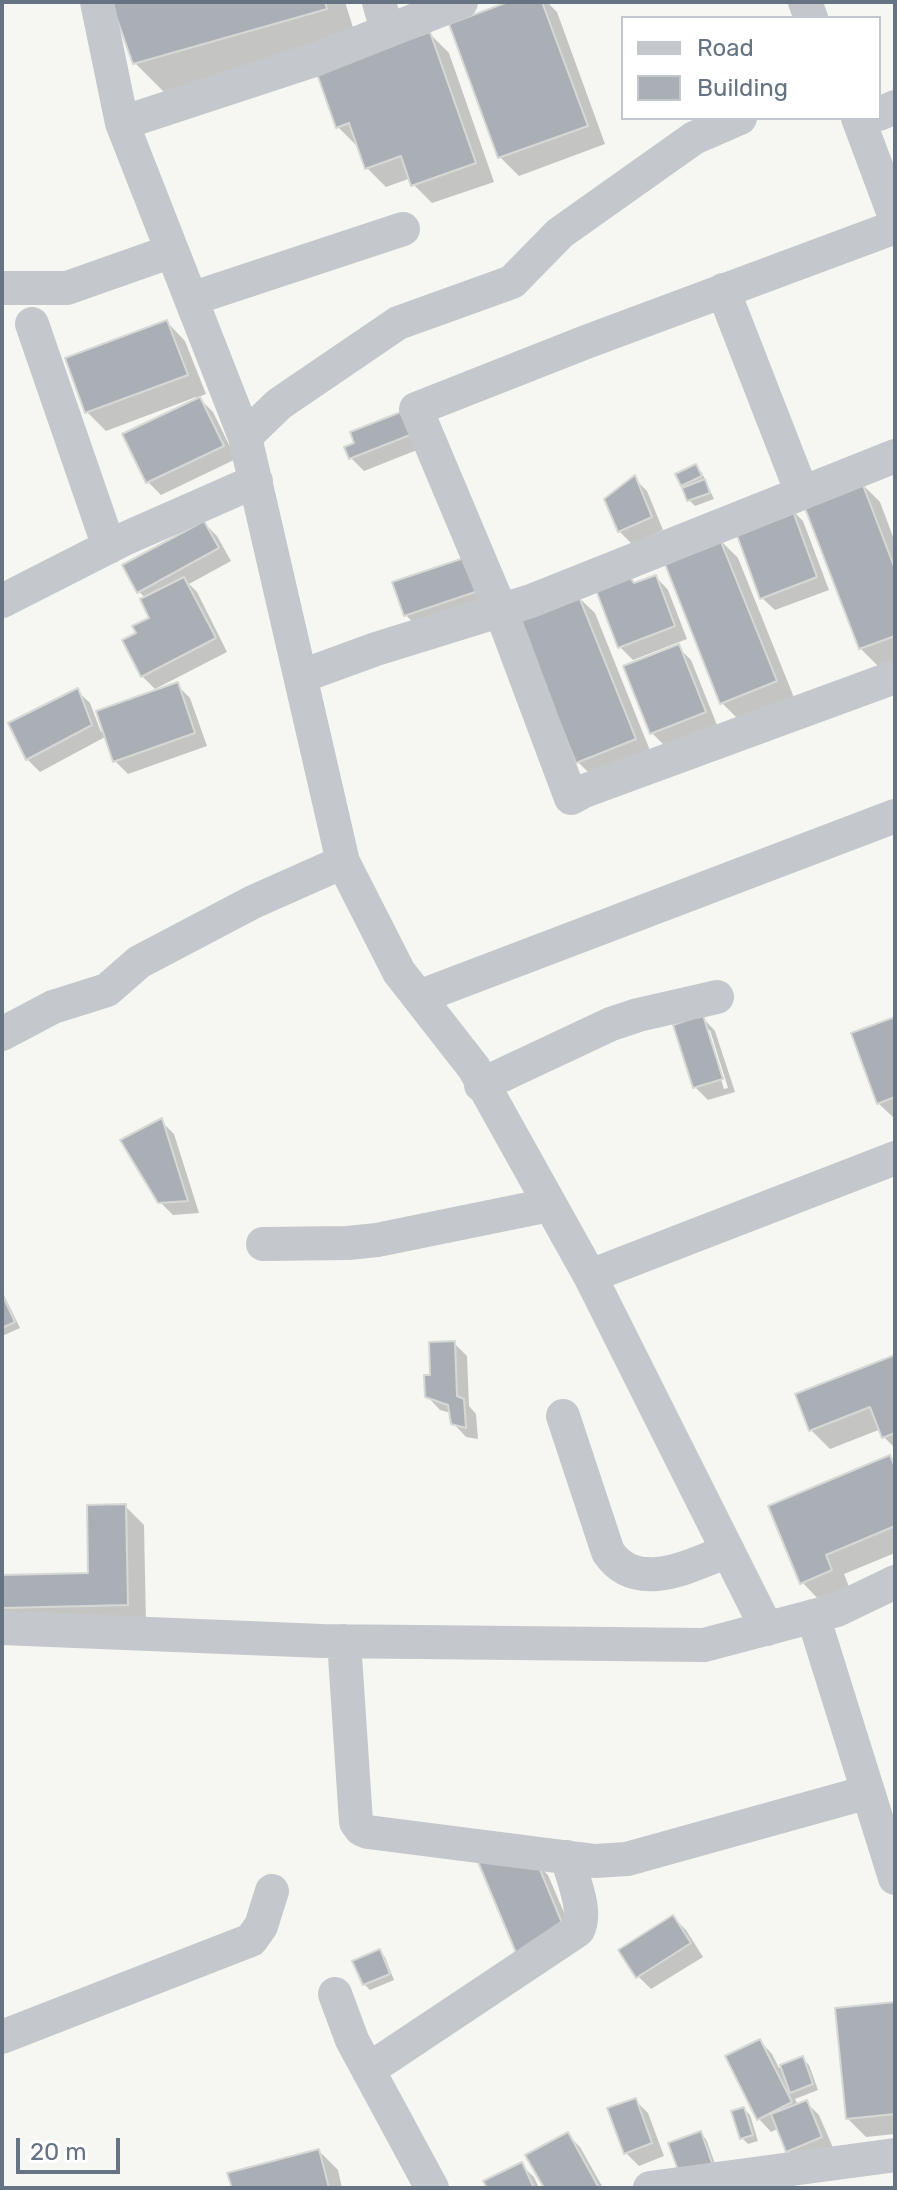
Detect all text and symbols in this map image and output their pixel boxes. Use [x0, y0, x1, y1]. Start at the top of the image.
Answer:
legend [621, 16, 881, 120]
text: Road [697, 34, 754, 62]
text: Building [697, 74, 788, 102]
scale bar [20, 2122, 124, 2172]
text: 20 m [30, 2138, 87, 2166]

